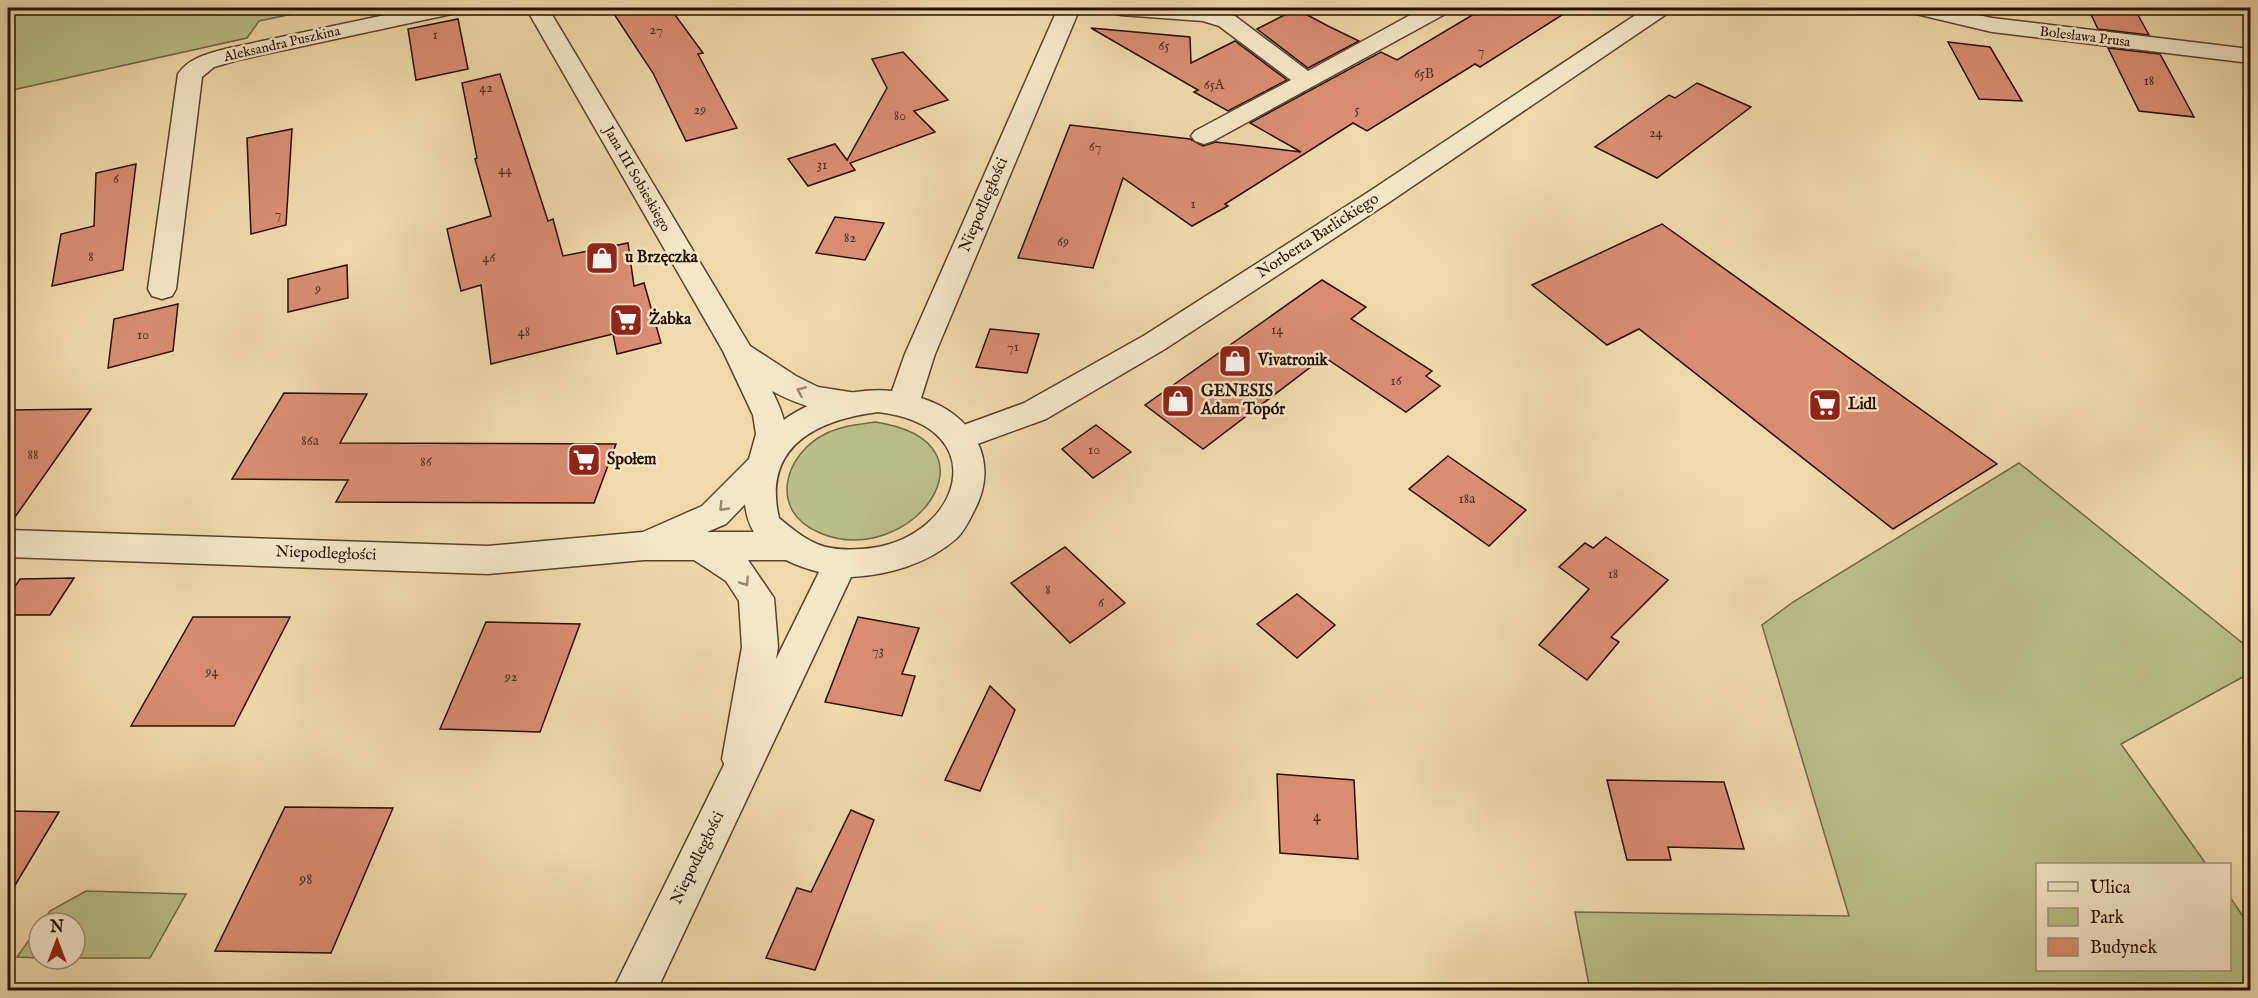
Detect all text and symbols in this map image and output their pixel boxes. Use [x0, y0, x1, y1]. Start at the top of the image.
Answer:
house number: 27 [650, 21, 662, 39]
street label: Aleksandra Puszkina [221, 22, 343, 66]
street label: Bolesława Prusa [2039, 23, 2132, 52]
house number: 1 [432, 26, 438, 44]
house number: 65 [1159, 37, 1169, 55]
house number: 7 [1478, 42, 1484, 60]
house number: 65B [1414, 65, 1434, 83]
house number: 18 [2144, 72, 2154, 90]
house number: 65A [1204, 76, 1225, 94]
house number: 42 [479, 79, 493, 97]
house number: 29 [694, 101, 706, 119]
house number: 5 [1354, 101, 1360, 119]
house number: 80 [894, 107, 906, 125]
street label: Jana III Sobieskiego [598, 121, 675, 235]
house number: 24 [1649, 124, 1663, 142]
house number: 67 [1089, 138, 1101, 156]
street label: Niepodległości [955, 155, 1013, 255]
house number: 31 [817, 156, 827, 174]
house number: 44 [498, 161, 512, 179]
house number: 6 [113, 170, 120, 188]
street label: Norberta Barlickiego [1253, 189, 1383, 283]
house number: 1 [1190, 195, 1196, 213]
house number: 7 [275, 205, 281, 223]
house number: 82 [844, 229, 856, 247]
house number: 69 [1057, 233, 1069, 251]
shop icon: u Brzęczka [584, 240, 620, 276]
house number: 8 [88, 248, 94, 266]
place label: u Brzęczka [625, 248, 699, 268]
house number: 46 [483, 249, 496, 267]
house number: 9 [314, 280, 321, 298]
supermarket icon: Żabka [608, 302, 644, 338]
place label: Żabka [649, 308, 692, 330]
house number: 14 [1271, 321, 1283, 339]
house number: 48 [518, 323, 530, 341]
house number: 10 [137, 326, 149, 344]
house number: 71 [1007, 338, 1019, 356]
shop icon: Vivatronik [1217, 343, 1253, 379]
place label: Vivatronik [1257, 351, 1328, 371]
house number: 16 [1390, 372, 1403, 390]
place label: GENESIS Adam Topór [1200, 382, 1285, 420]
shop icon: GENESIS Adam Topór [1160, 383, 1196, 419]
one-way arrow [796, 387, 807, 399]
supermarket icon: Lidl [1807, 387, 1843, 423]
place label: Lidl [1848, 395, 1877, 415]
house number: 86a [301, 432, 320, 450]
house number: 10 [1088, 441, 1100, 459]
supermarket icon: Społem [566, 442, 602, 478]
house number: 88 [28, 446, 38, 464]
place label: Społem [607, 450, 657, 470]
house number: 86 [420, 453, 433, 471]
house number: 18a [1459, 490, 1476, 508]
one-way arrow [719, 499, 730, 510]
street label: Niepodległości [275, 542, 377, 566]
house number: 18 [1608, 565, 1618, 583]
one-way arrow [738, 575, 749, 586]
house number: 8 [1045, 581, 1051, 599]
house number: 6 [1098, 594, 1105, 612]
house number: 73 [872, 642, 884, 660]
house number: 94 [205, 663, 219, 681]
house number: 92 [504, 668, 518, 686]
house number: 4 [1313, 807, 1321, 827]
street label: Niepodległości [667, 808, 729, 908]
legend [2036, 863, 2231, 971]
house number: 98 [298, 870, 313, 890]
text: Ulica [2090, 877, 2131, 900]
text: Park [2090, 907, 2125, 930]
north arrow [27, 911, 87, 971]
text: N [49, 918, 64, 938]
text: Budynek [2090, 937, 2157, 960]

